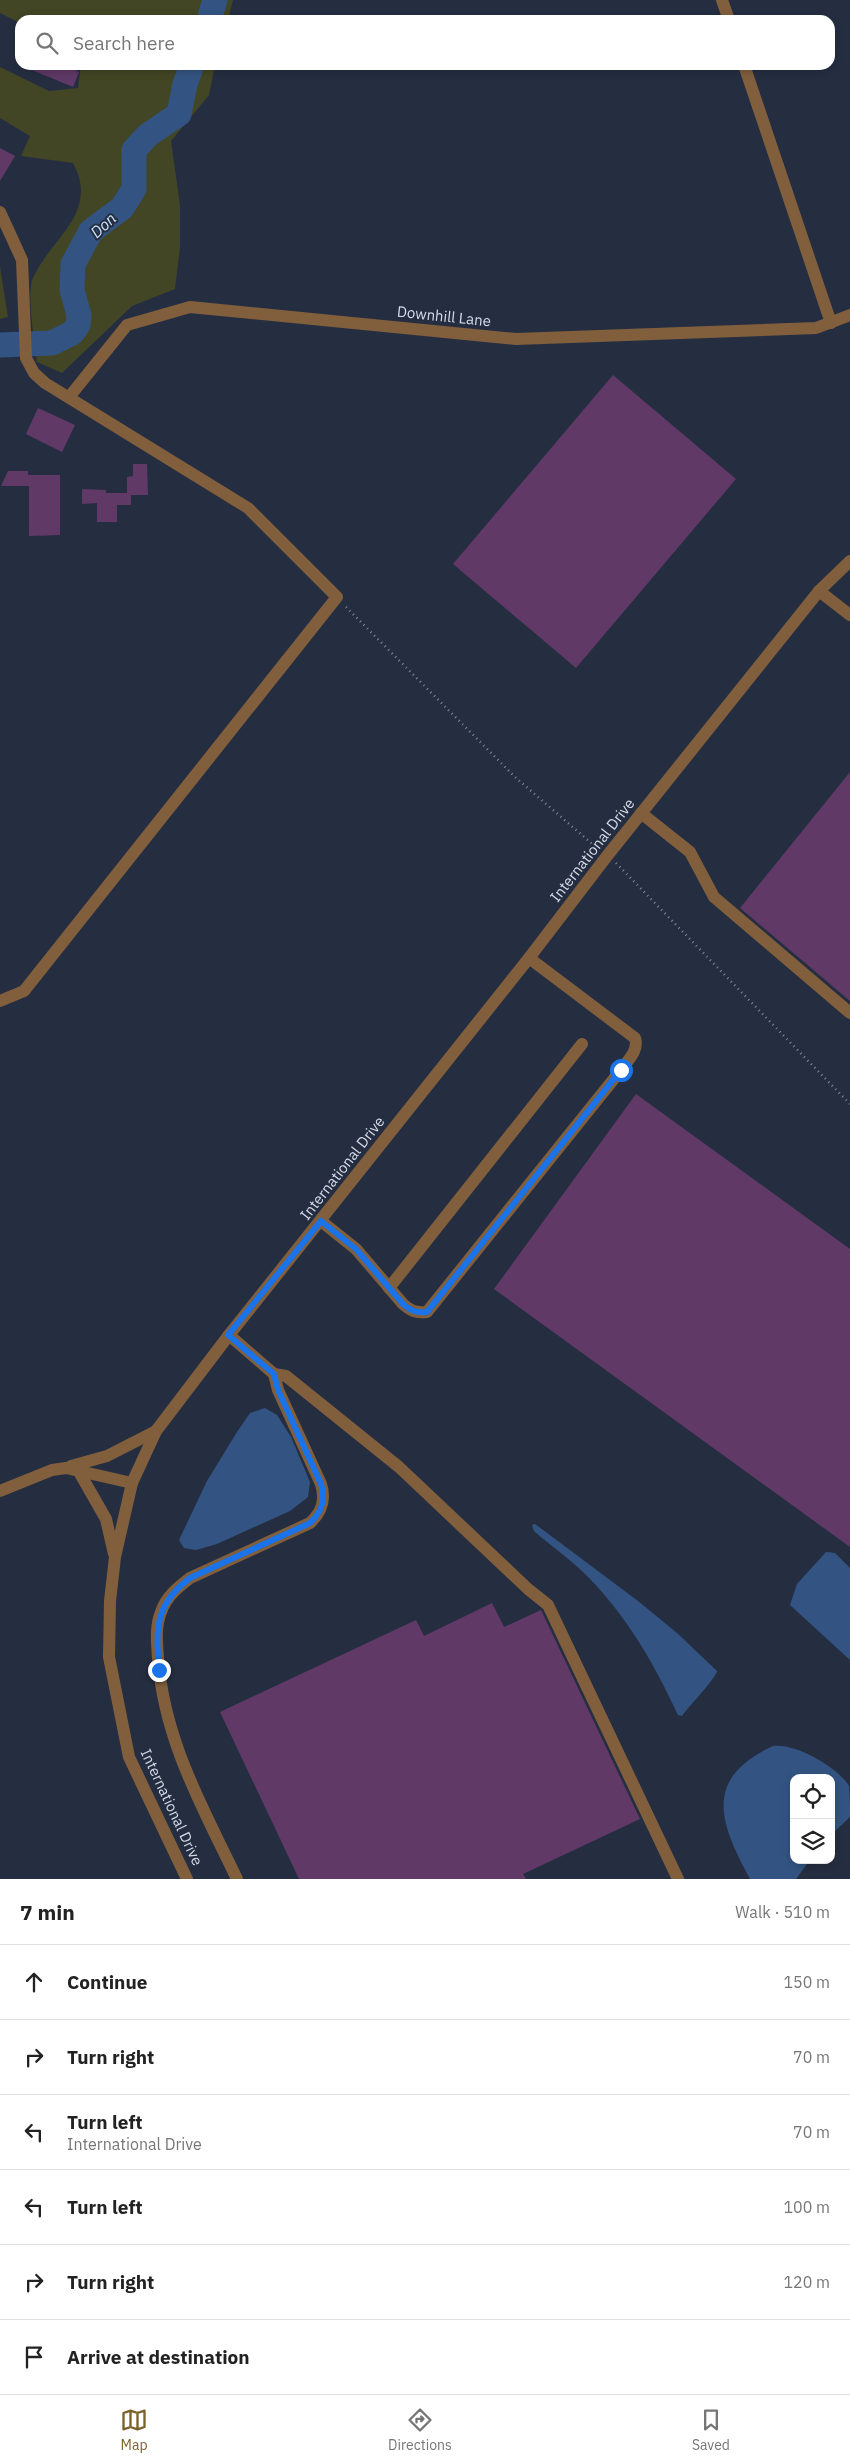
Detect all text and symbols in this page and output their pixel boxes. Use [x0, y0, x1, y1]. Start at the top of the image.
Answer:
search box [15, 15, 835, 70]
icon: search [33, 29, 61, 57]
text: Search here [73, 31, 175, 55]
water label: Don [86, 208, 120, 242]
street label: Downhill Lane [396, 302, 492, 330]
street label: International Drive [546, 794, 638, 906]
route start [610, 1059, 633, 1082]
street label: International Drive [296, 1112, 388, 1224]
route end [148, 1659, 171, 1682]
street label: International Drive [137, 1746, 207, 1868]
map controls [790, 1774, 835, 1864]
button: locate [790, 1774, 835, 1819]
button: layers [790, 1819, 835, 1864]
text: 7 min [20, 1898, 75, 1926]
text: Walk · 510 m [735, 1902, 830, 1922]
icon: ahead [20, 1968, 48, 1996]
text: Continue [67, 1970, 147, 1994]
text: 150 m [783, 1972, 830, 1992]
icon: right [20, 2043, 48, 2071]
text: Turn right [67, 2045, 154, 2069]
text: 70 m [793, 2047, 830, 2067]
text: Turn left [67, 2110, 143, 2134]
icon: left [20, 2118, 48, 2146]
text: 70 m [793, 2122, 830, 2142]
text: International Drive [67, 2134, 202, 2154]
icon: left [20, 2193, 48, 2221]
text: Turn left [67, 2195, 143, 2219]
text: 100 m [783, 2197, 830, 2217]
icon: right [20, 2268, 48, 2296]
text: Turn right [67, 2270, 154, 2294]
text: 120 m [783, 2272, 830, 2292]
icon: arrive [20, 2343, 48, 2371]
text: Arrive at destination [67, 2345, 250, 2369]
tab: Map [120, 2406, 148, 2454]
tab: Directions [388, 2406, 452, 2454]
tab: Saved [692, 2406, 730, 2454]

